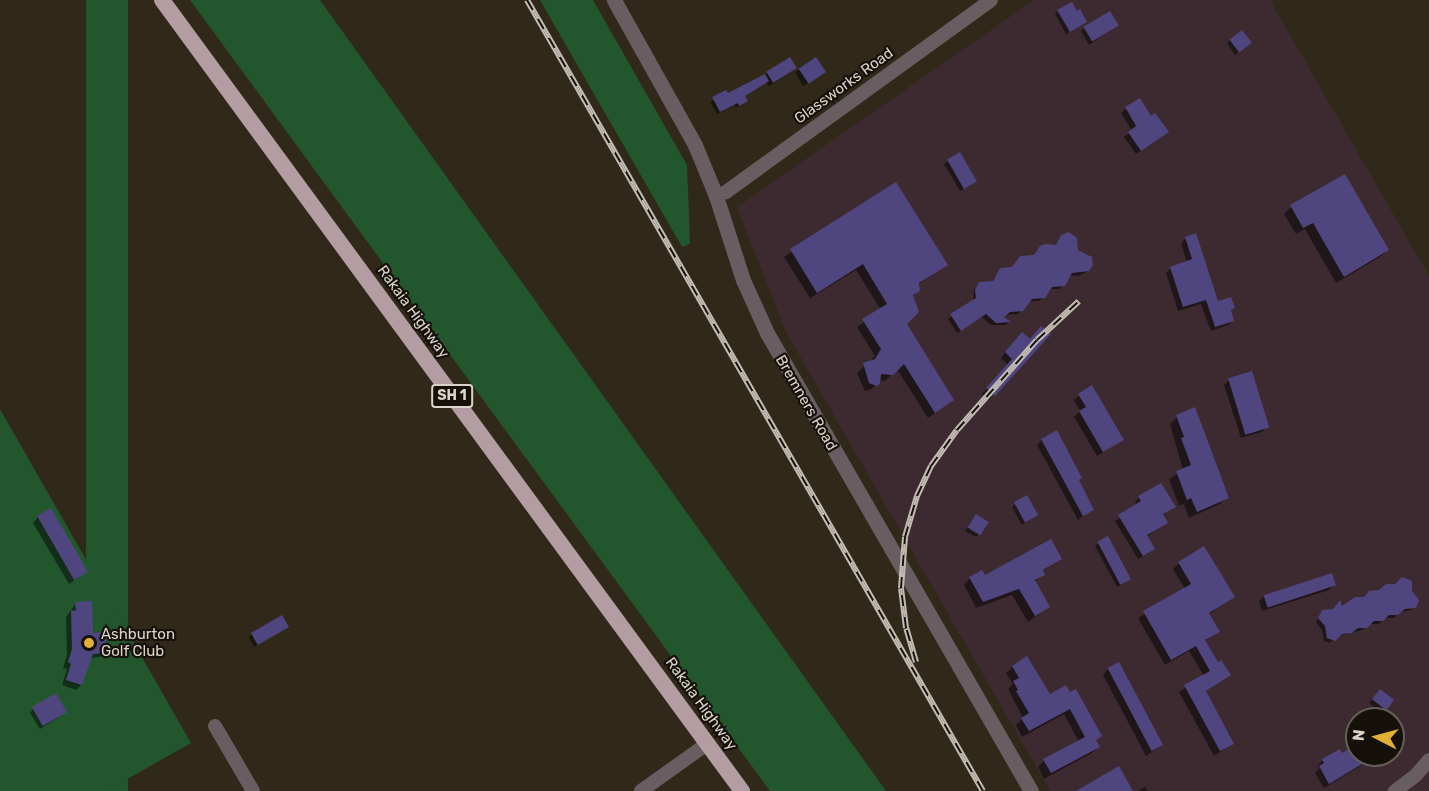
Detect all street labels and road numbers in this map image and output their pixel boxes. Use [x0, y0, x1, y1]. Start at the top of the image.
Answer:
street label: Glassworks Road [791, 44, 897, 128]
street label: Rakaia Highway [373, 262, 453, 362]
street label: Bremners Road [771, 352, 841, 454]
road number: SH 1 [431, 385, 473, 407]
street label: Rakaia Highway [661, 654, 741, 754]

